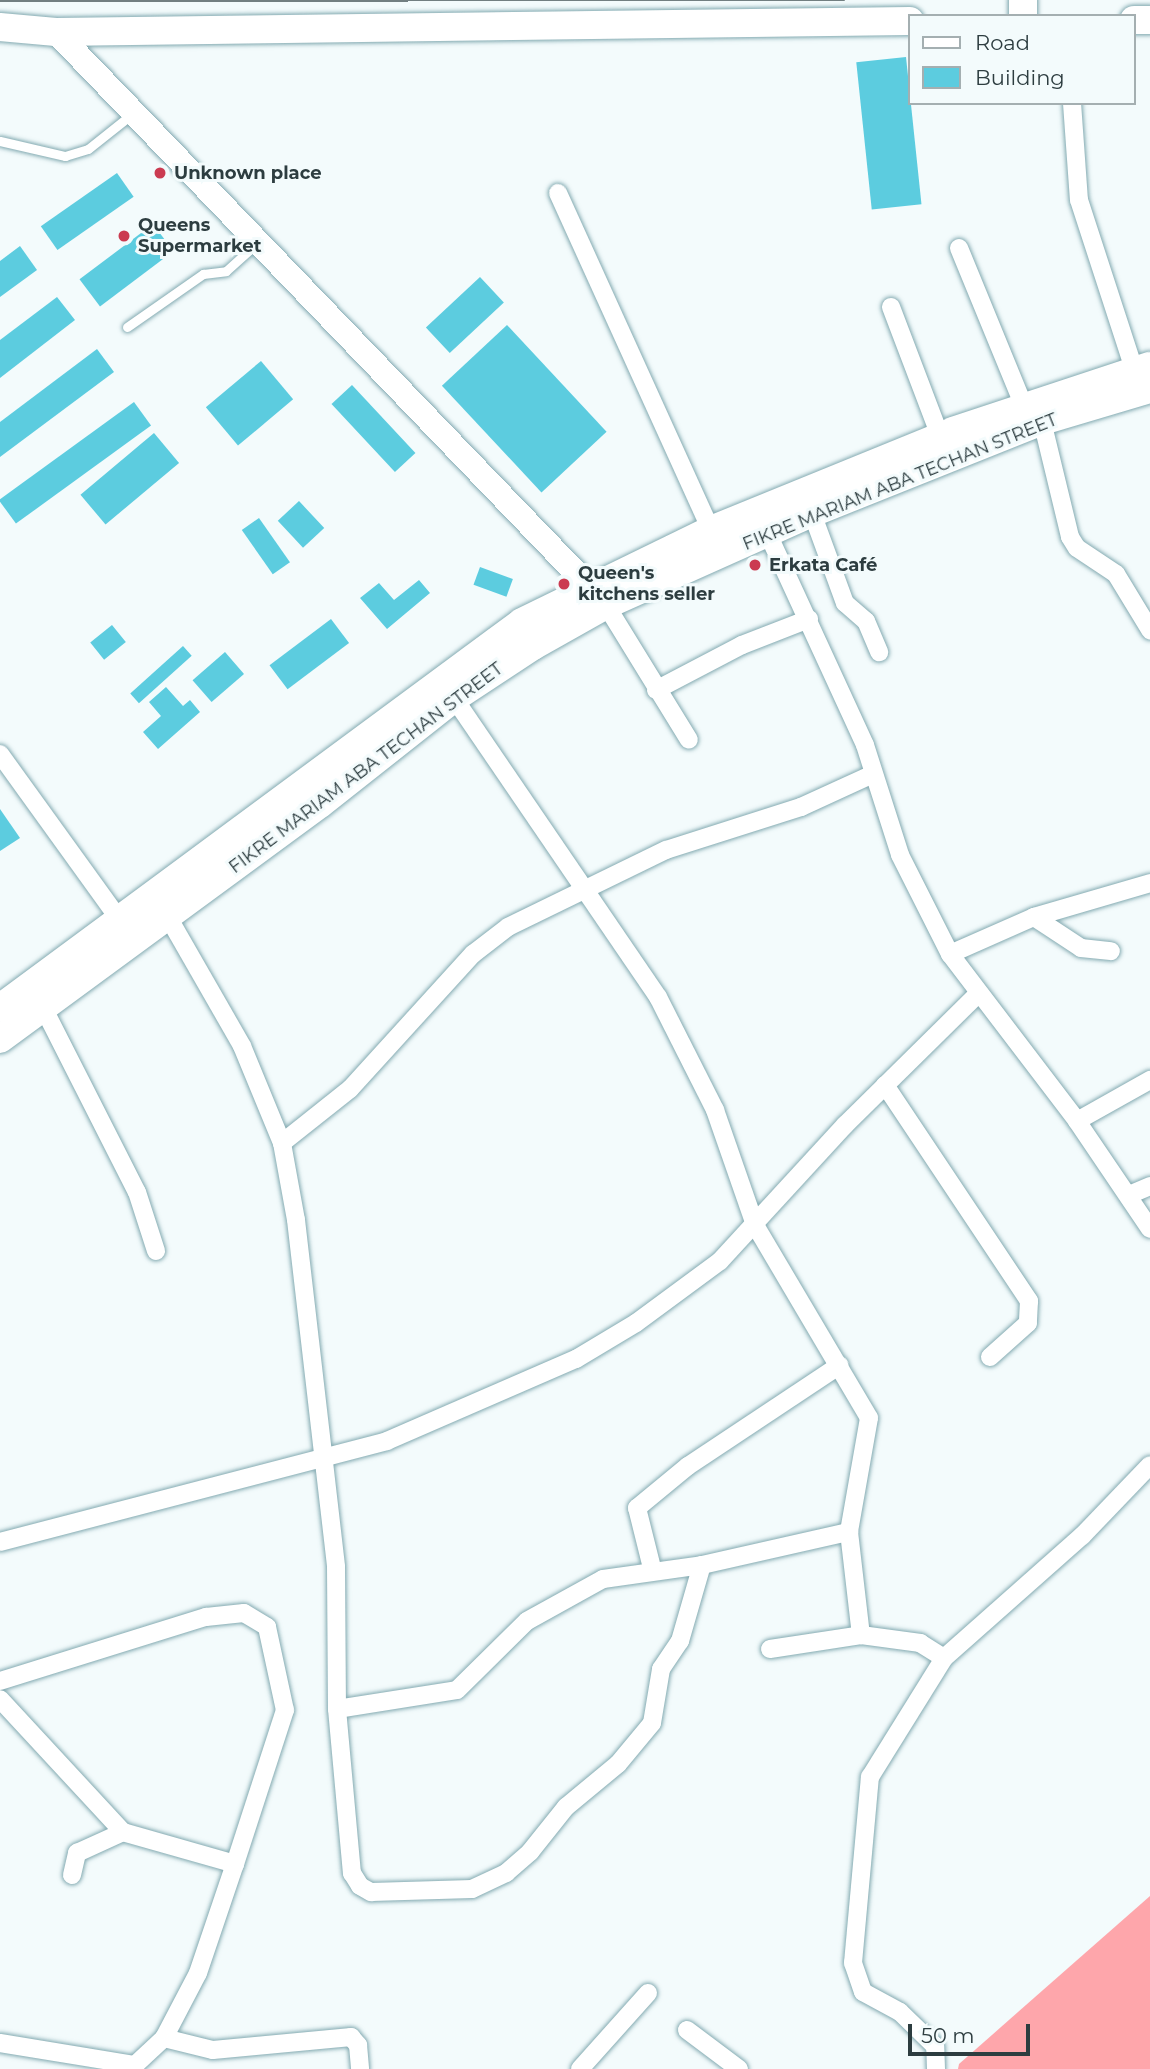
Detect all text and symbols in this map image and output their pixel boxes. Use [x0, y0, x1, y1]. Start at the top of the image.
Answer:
legend [908, 14, 1136, 105]
text: Road [975, 30, 1030, 55]
text: Building [975, 65, 1065, 90]
place label: Unknown place [174, 162, 322, 184]
marker: Unknown place [152, 165, 168, 181]
place label: Queens Supermarket [138, 215, 262, 258]
marker: Queens Supermarket [116, 228, 132, 244]
street label: FIKRE MARIAM ABA TECHAN STREET [740, 409, 1060, 555]
place label: Erkata Café [769, 554, 877, 576]
marker: Erkata Café [747, 557, 763, 573]
place label: Queen's kitchens seller [578, 563, 715, 606]
marker: Queen's kitchens seller [556, 576, 572, 592]
street label: FIKRE MARIAM ABA TECHAN STREET [225, 658, 507, 878]
scale bar [912, 2010, 1034, 2054]
text: 50 m [921, 2023, 975, 2048]

